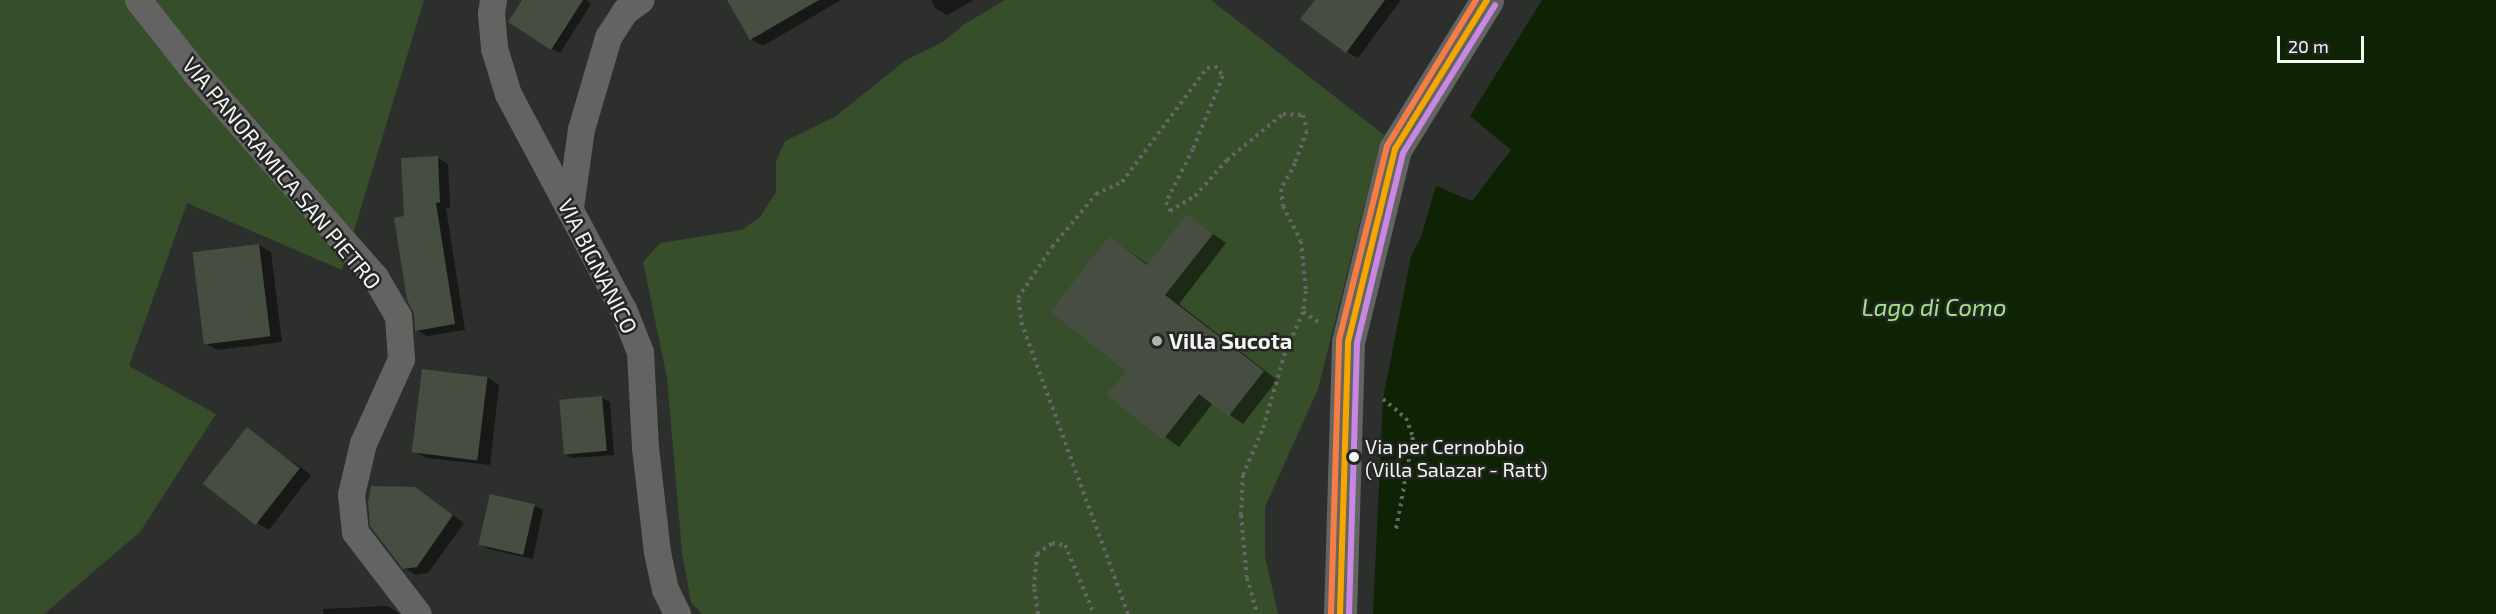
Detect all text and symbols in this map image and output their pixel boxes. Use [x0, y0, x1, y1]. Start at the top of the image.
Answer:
scale bar [2280, 24, 2367, 62]
text: 20 m [2288, 35, 2329, 57]
street label: VIA PANORAMICA SAN PIETRO [177, 51, 387, 295]
street label: VIA BIGNANICO [553, 194, 643, 338]
water label: Lago di Como [1861, 293, 2007, 321]
place label: Villa Sucota [1169, 328, 1292, 354]
marker: Villa Sucota [1150, 334, 1164, 348]
place label: Via per Cernobbio (Villa Salazar - Ratt) [1365, 434, 1548, 481]
marker: Via per Cernobbio (Villa Salazar - Ratt) [1348, 451, 1360, 463]

